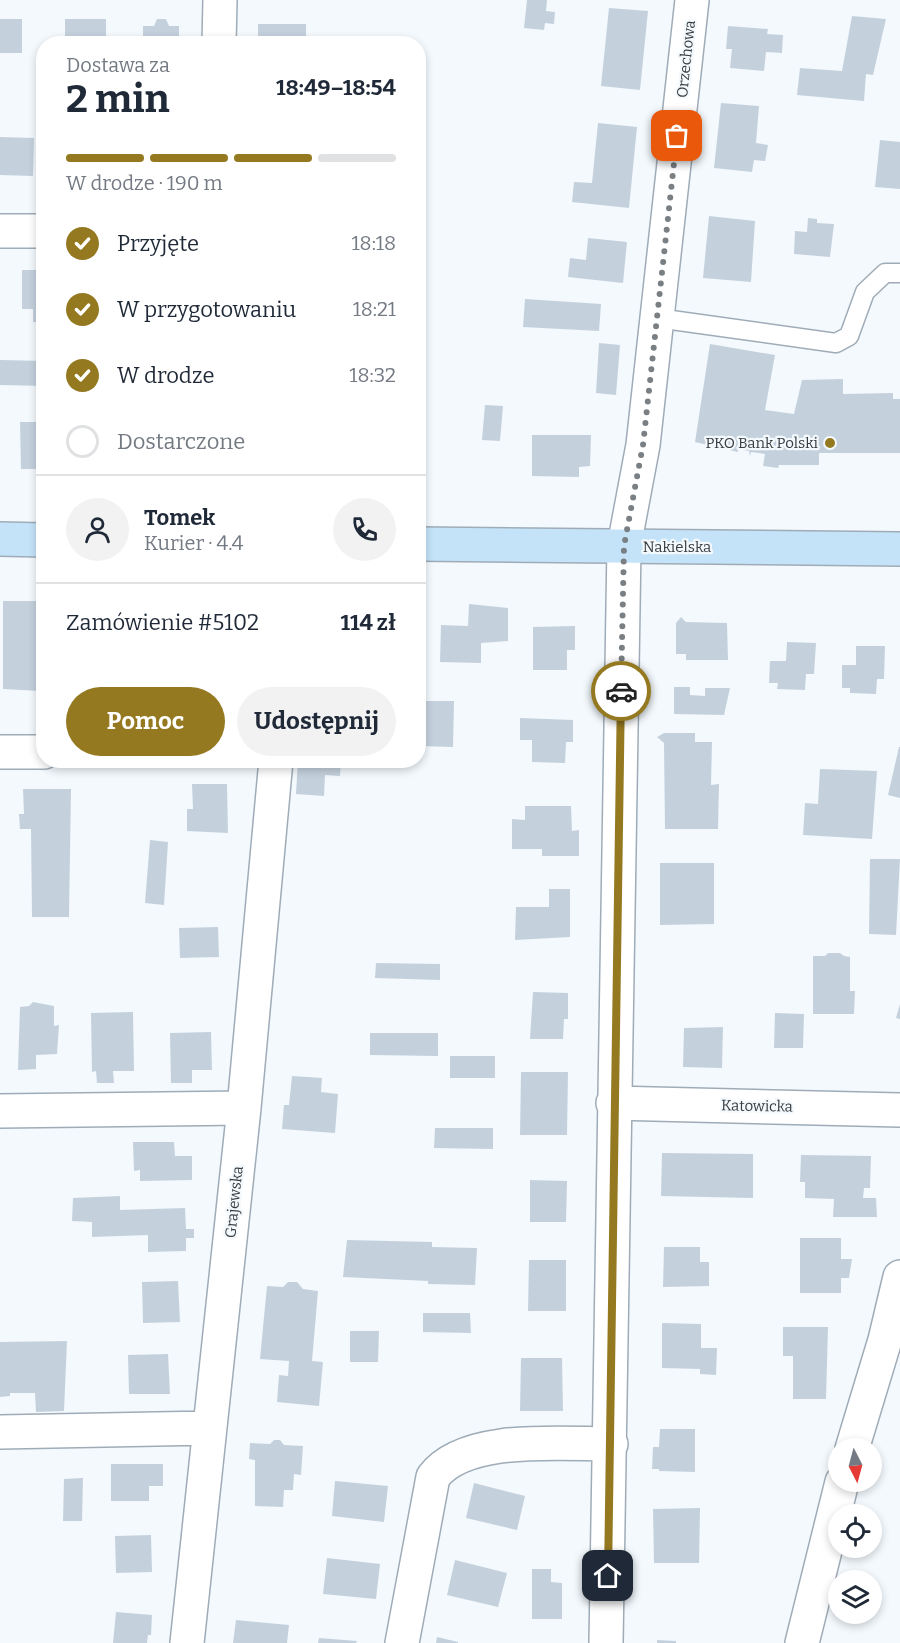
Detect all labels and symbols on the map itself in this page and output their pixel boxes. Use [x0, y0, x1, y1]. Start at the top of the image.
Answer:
street label: Orzechowa [673, 19, 699, 99]
pin [651, 110, 702, 161]
place label: PKO Bank Polski [705, 434, 819, 452]
marker: PKO Bank Polski [823, 436, 837, 450]
street label: Nakielska [643, 538, 711, 556]
courier [591, 661, 651, 721]
street label: Katowicka [721, 1096, 793, 1116]
street label: Grajewska [221, 1165, 247, 1239]
north arrow [828, 1438, 882, 1492]
pin [582, 1550, 633, 1601]

